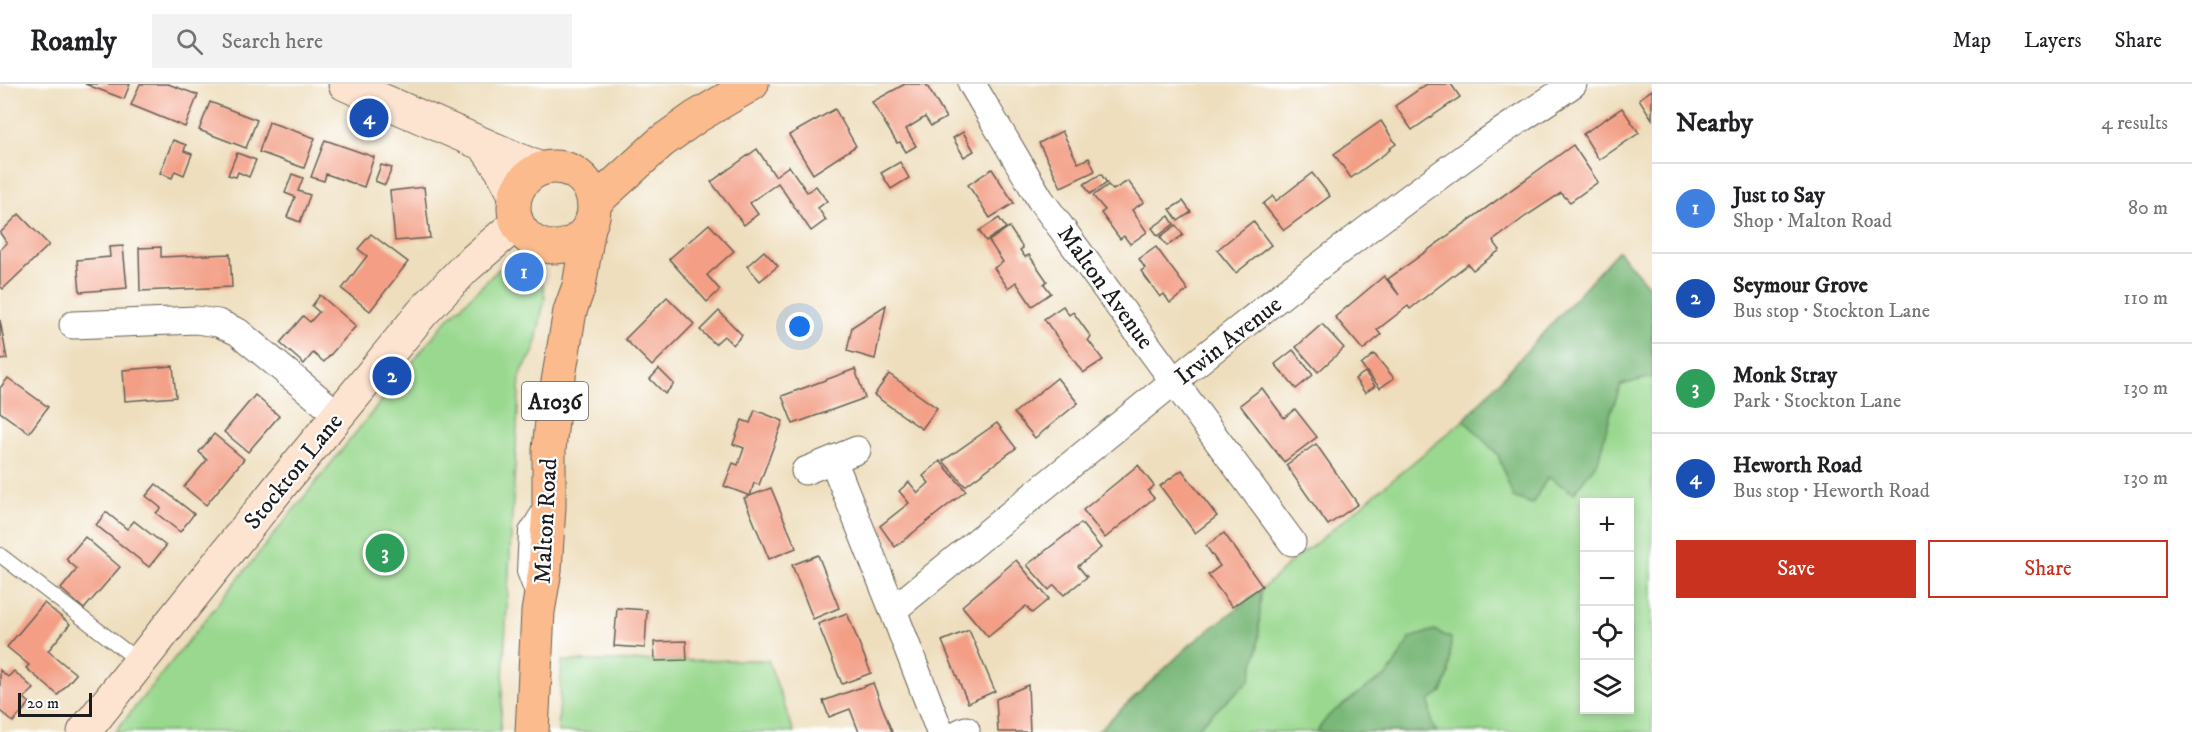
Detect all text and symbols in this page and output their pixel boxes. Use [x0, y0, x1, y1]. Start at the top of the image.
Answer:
search box [152, 14, 572, 68]
text: Roamly [30, 24, 116, 59]
icon: search [173, 25, 206, 58]
text: Search here [221, 28, 323, 55]
text: Map [1952, 28, 1991, 54]
text: Layers [2024, 28, 2082, 54]
text: Share [2115, 28, 2162, 54]
pin: 4 [350, 96, 388, 141]
text: Nearby [1676, 107, 1753, 140]
text: 4 results [2101, 111, 2168, 136]
text: Just to Say [1733, 182, 1825, 209]
text: 1 [1692, 196, 1699, 221]
text: 80 m [2128, 196, 2168, 221]
text: Shop · Malton Road [1733, 209, 1892, 234]
street label: Malton Avenue [1050, 220, 1160, 355]
pin: 1 [504, 250, 544, 294]
text: Seymour Grove [1733, 272, 1868, 299]
text: 2 [1691, 286, 1700, 311]
text: 110 m [2123, 286, 2168, 311]
street label: Irwin Avenue [1169, 290, 1288, 392]
text: Bus stop · Stockton Lane [1733, 299, 1930, 324]
your location [785, 312, 814, 341]
pin: 2 [372, 354, 412, 398]
text: Monk Stray [1733, 362, 1837, 389]
text: 3 [1692, 376, 1699, 401]
text: 130 m [2123, 376, 2168, 401]
road number: A1036 [522, 382, 588, 420]
text: Park · Stockton Lane [1733, 389, 1901, 414]
street label: Stockton Lane [238, 407, 350, 536]
text: Heworth Road [1733, 452, 1862, 479]
street label: Malton Road [528, 457, 564, 585]
text: 4 [1690, 466, 1701, 491]
text: 130 m [2123, 466, 2168, 491]
text: Bus stop · Heworth Road [1733, 479, 1930, 504]
map controls [1580, 498, 1634, 714]
button: + [1580, 498, 1634, 552]
pin: 3 [366, 530, 404, 576]
button: Save [1676, 540, 1916, 598]
button: Share [1928, 540, 2168, 598]
button: − [1580, 552, 1634, 606]
button: locate [1580, 606, 1634, 660]
button: layers [1580, 660, 1634, 714]
scale bar [18, 690, 92, 718]
text: 20 m [27, 693, 59, 713]

